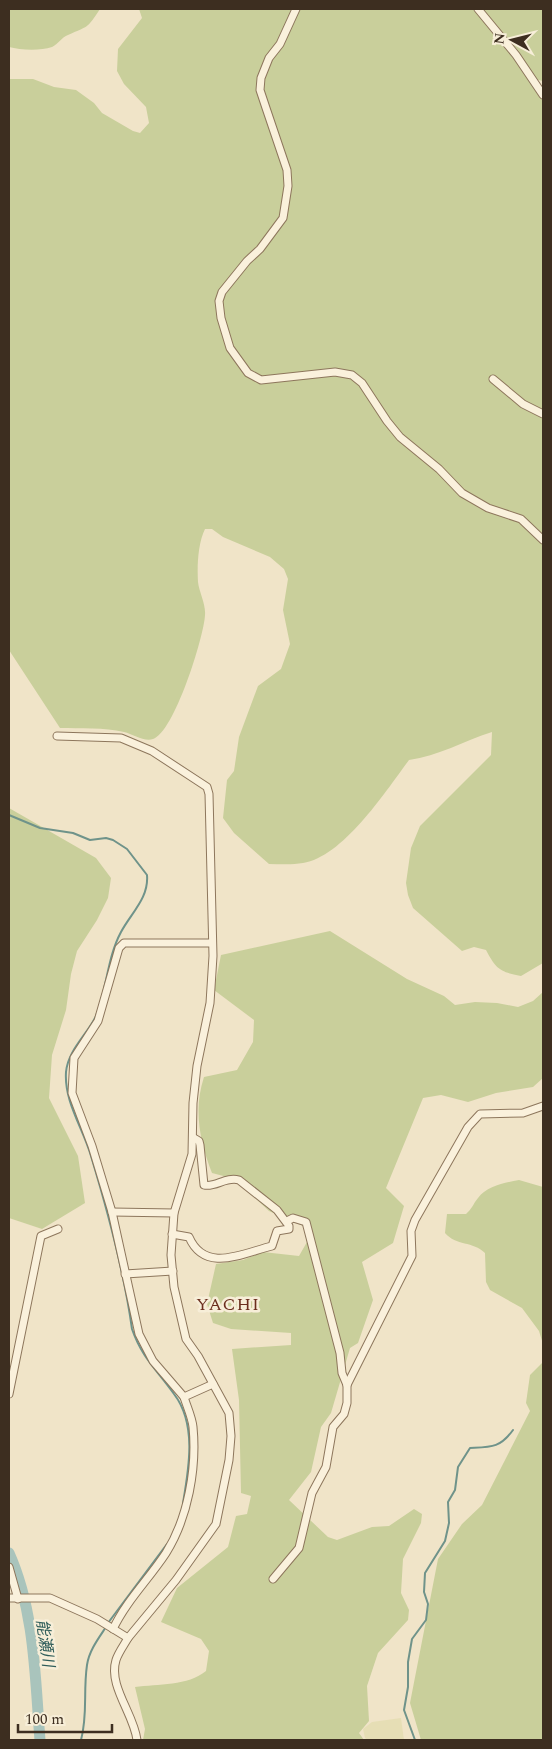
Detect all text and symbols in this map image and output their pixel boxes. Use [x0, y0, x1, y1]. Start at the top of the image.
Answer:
north arrow [487, 15, 537, 65]
text: N [488, 32, 511, 45]
district label: YACHI [196, 1291, 260, 1318]
water label: 能瀬川 [30, 1618, 61, 1671]
scale bar [18, 1702, 111, 1734]
text: 100 m [25, 1708, 64, 1731]

